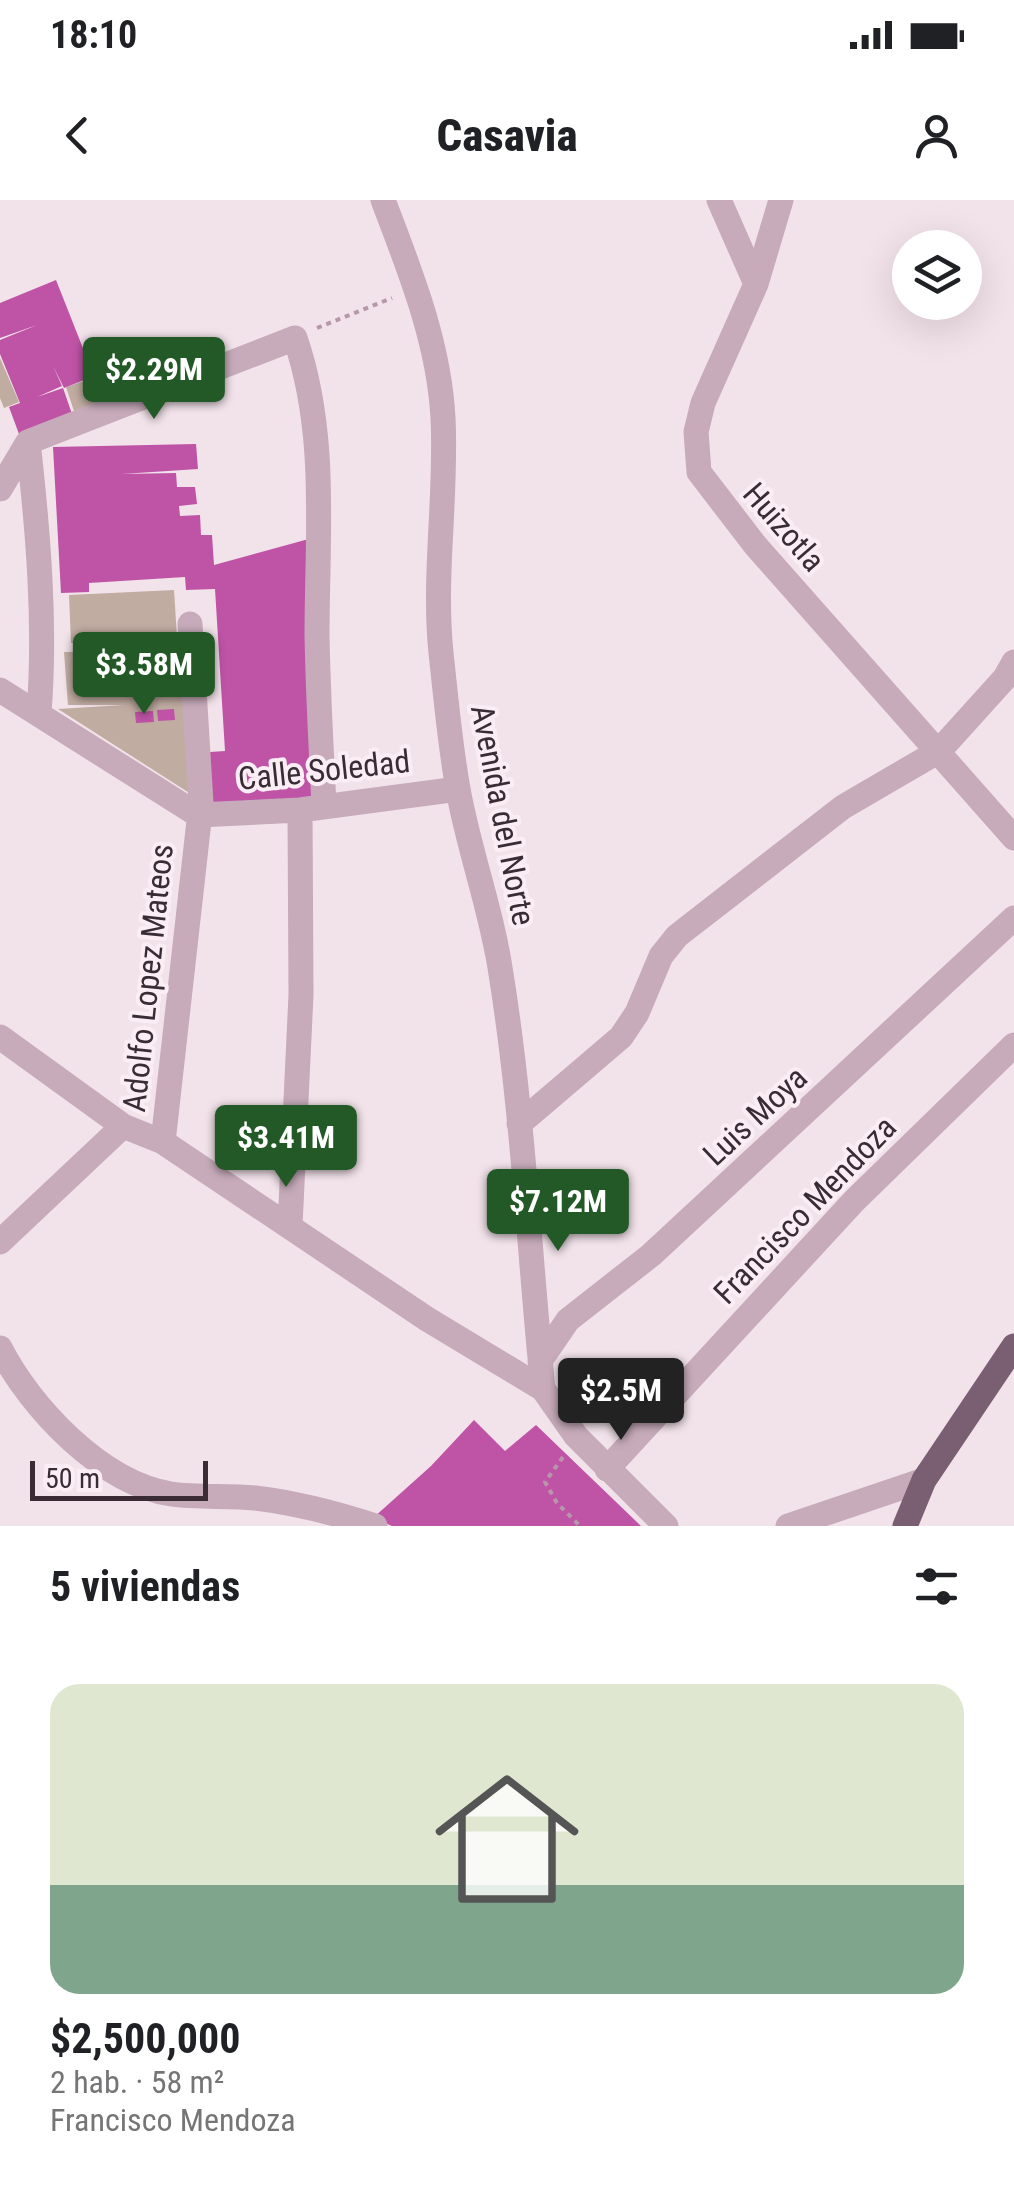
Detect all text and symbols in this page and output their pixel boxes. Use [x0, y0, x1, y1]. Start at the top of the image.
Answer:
text: 18:10 [50, 13, 137, 57]
icon: back [50, 108, 105, 163]
icon: person [909, 108, 964, 163]
text: Casavia [436, 109, 578, 162]
map controls [892, 230, 982, 320]
button: layers [892, 230, 982, 320]
pin: $2.29M [73, 337, 235, 422]
text: $2.29M [105, 350, 203, 388]
street label: Huizotla [735, 475, 833, 579]
pin: $3.58M [63, 632, 225, 717]
text: $3.58M [95, 645, 193, 683]
street label: Avenida del Norte [463, 701, 543, 929]
street label: Calle Soledad [236, 742, 412, 798]
street label: Adolfo Lopez Mateos [115, 842, 181, 1114]
street label: Luis Moya [695, 1059, 815, 1173]
pin: $3.41M [205, 1105, 367, 1190]
street label: Francisco Mendoza [706, 1108, 904, 1312]
text: $3.41M [237, 1118, 335, 1156]
pin: $7.12M [477, 1169, 639, 1254]
text: $7.12M [509, 1182, 607, 1220]
pin: $2.5M [551, 1358, 691, 1443]
text: $2.5M [580, 1371, 662, 1409]
scale bar [30, 1456, 208, 1500]
text: 50 m [45, 1462, 100, 1495]
icon: filters [909, 1559, 964, 1614]
text: 5 viviendas [50, 1562, 240, 1611]
icon: home [417, 1749, 597, 1929]
text: $2,500,000 [50, 2014, 240, 2063]
text: 2 hab. · 58 m² [50, 2063, 224, 2101]
text: Francisco Mendoza [50, 2101, 296, 2139]

